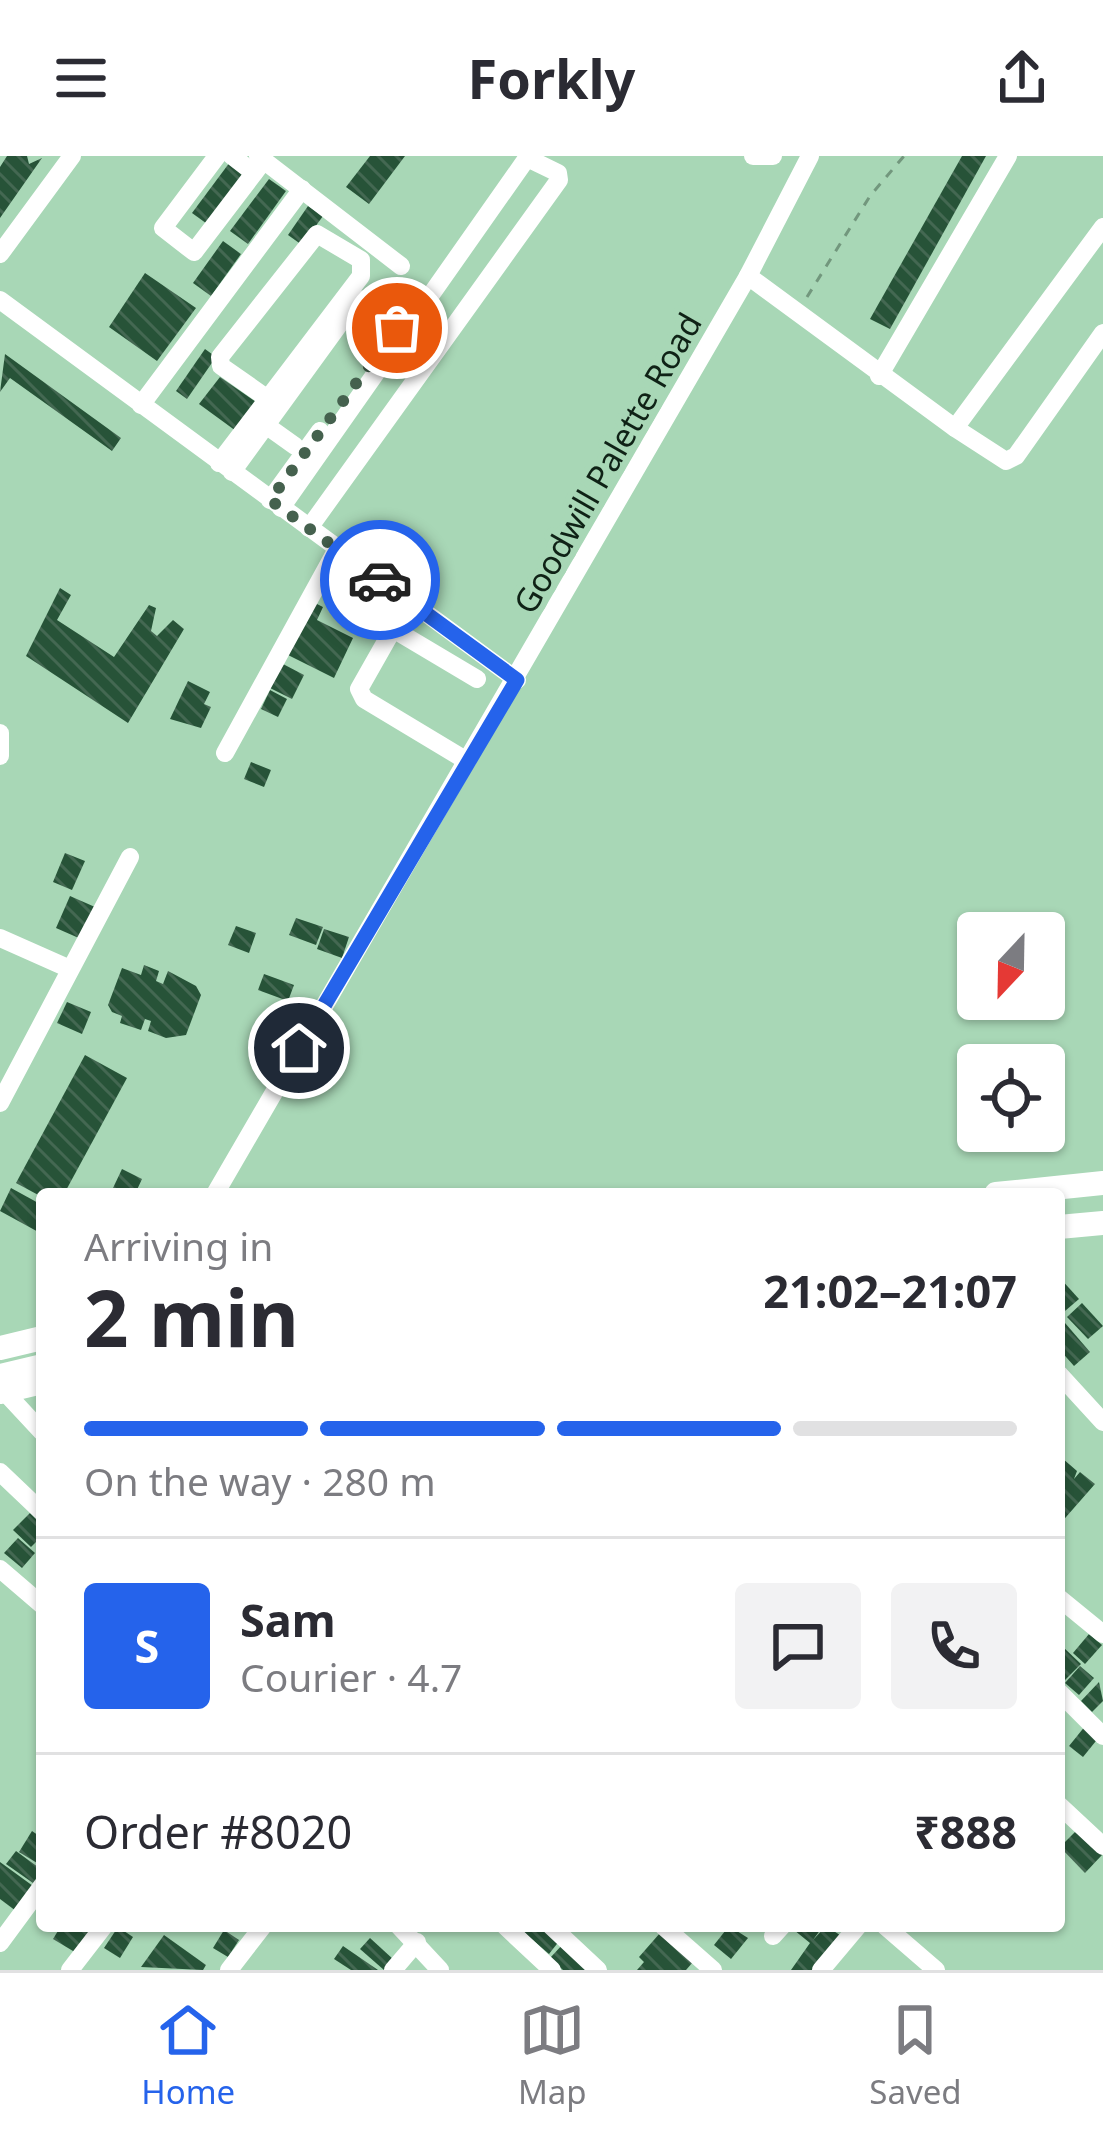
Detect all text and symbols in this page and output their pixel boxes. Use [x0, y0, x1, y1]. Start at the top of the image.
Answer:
text: Forkly [468, 41, 635, 115]
icon: menu [48, 45, 114, 111]
icon: share [989, 45, 1055, 111]
pin [346, 277, 448, 379]
icon: bag [364, 295, 430, 361]
street label: Goodwill Palette Road [502, 304, 712, 622]
courier [320, 520, 440, 640]
icon: car [347, 547, 413, 613]
north arrow [957, 912, 1065, 1020]
map controls [957, 912, 1065, 1152]
pin [248, 997, 350, 1099]
icon: home [266, 1015, 332, 1081]
button: locate [957, 1044, 1065, 1152]
text: Arriving in [84, 1219, 273, 1272]
text: 21:02–21:07 [763, 1260, 1017, 1321]
text: 2 min [84, 1264, 299, 1370]
text: On the way · 280 m [84, 1454, 436, 1507]
button: chat [735, 1583, 861, 1709]
button: phone [891, 1583, 1017, 1709]
text: Sam [240, 1589, 336, 1650]
text: S [135, 1615, 159, 1676]
text: Courier · 4.7 [240, 1650, 462, 1703]
text: Order #8020 [84, 1801, 352, 1862]
text: ₹888 [914, 1801, 1017, 1862]
tab: Home [141, 1997, 235, 2114]
tab: Map [518, 1997, 587, 2114]
tab: Saved [869, 1997, 962, 2114]

